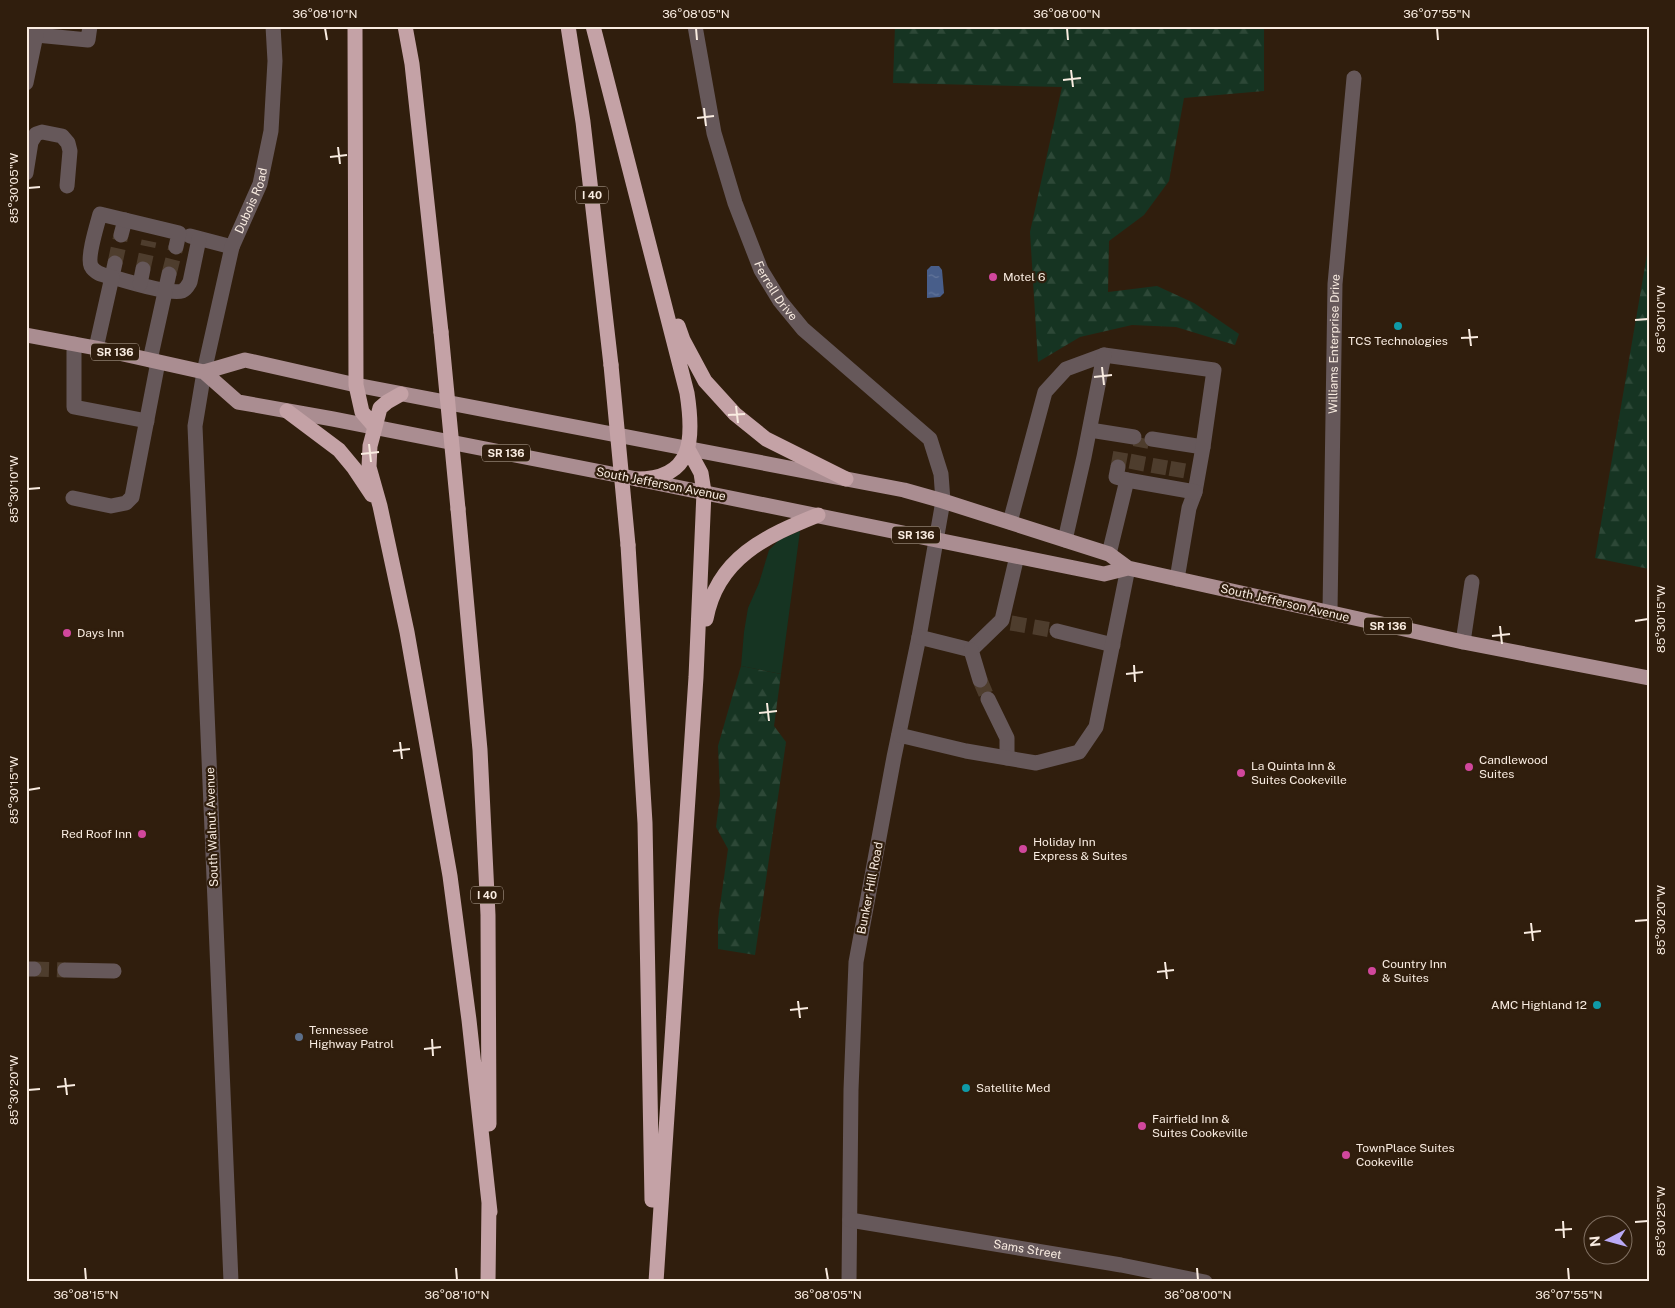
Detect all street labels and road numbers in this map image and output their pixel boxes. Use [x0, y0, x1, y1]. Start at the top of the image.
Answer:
street label: Dubois Road [232, 167, 270, 236]
road number: I 40 [576, 186, 608, 204]
street label: Ferrell Drive [751, 259, 800, 324]
street label: Williams Enterprise Drive [1326, 273, 1343, 414]
road number: SR 136 [91, 344, 139, 361]
road number: SR 136 [482, 444, 530, 462]
street label: South Jefferson Avenue [595, 465, 727, 504]
road number: SR 136 [892, 526, 940, 544]
street label: South Jefferson Avenue [1219, 581, 1351, 625]
road number: SR 136 [1364, 618, 1412, 634]
street label: South Walnut Avenue [203, 767, 221, 887]
street label: Bunker Hill Road [854, 841, 886, 935]
road number: I 40 [471, 886, 503, 904]
street label: Sams Street [992, 1237, 1063, 1262]

